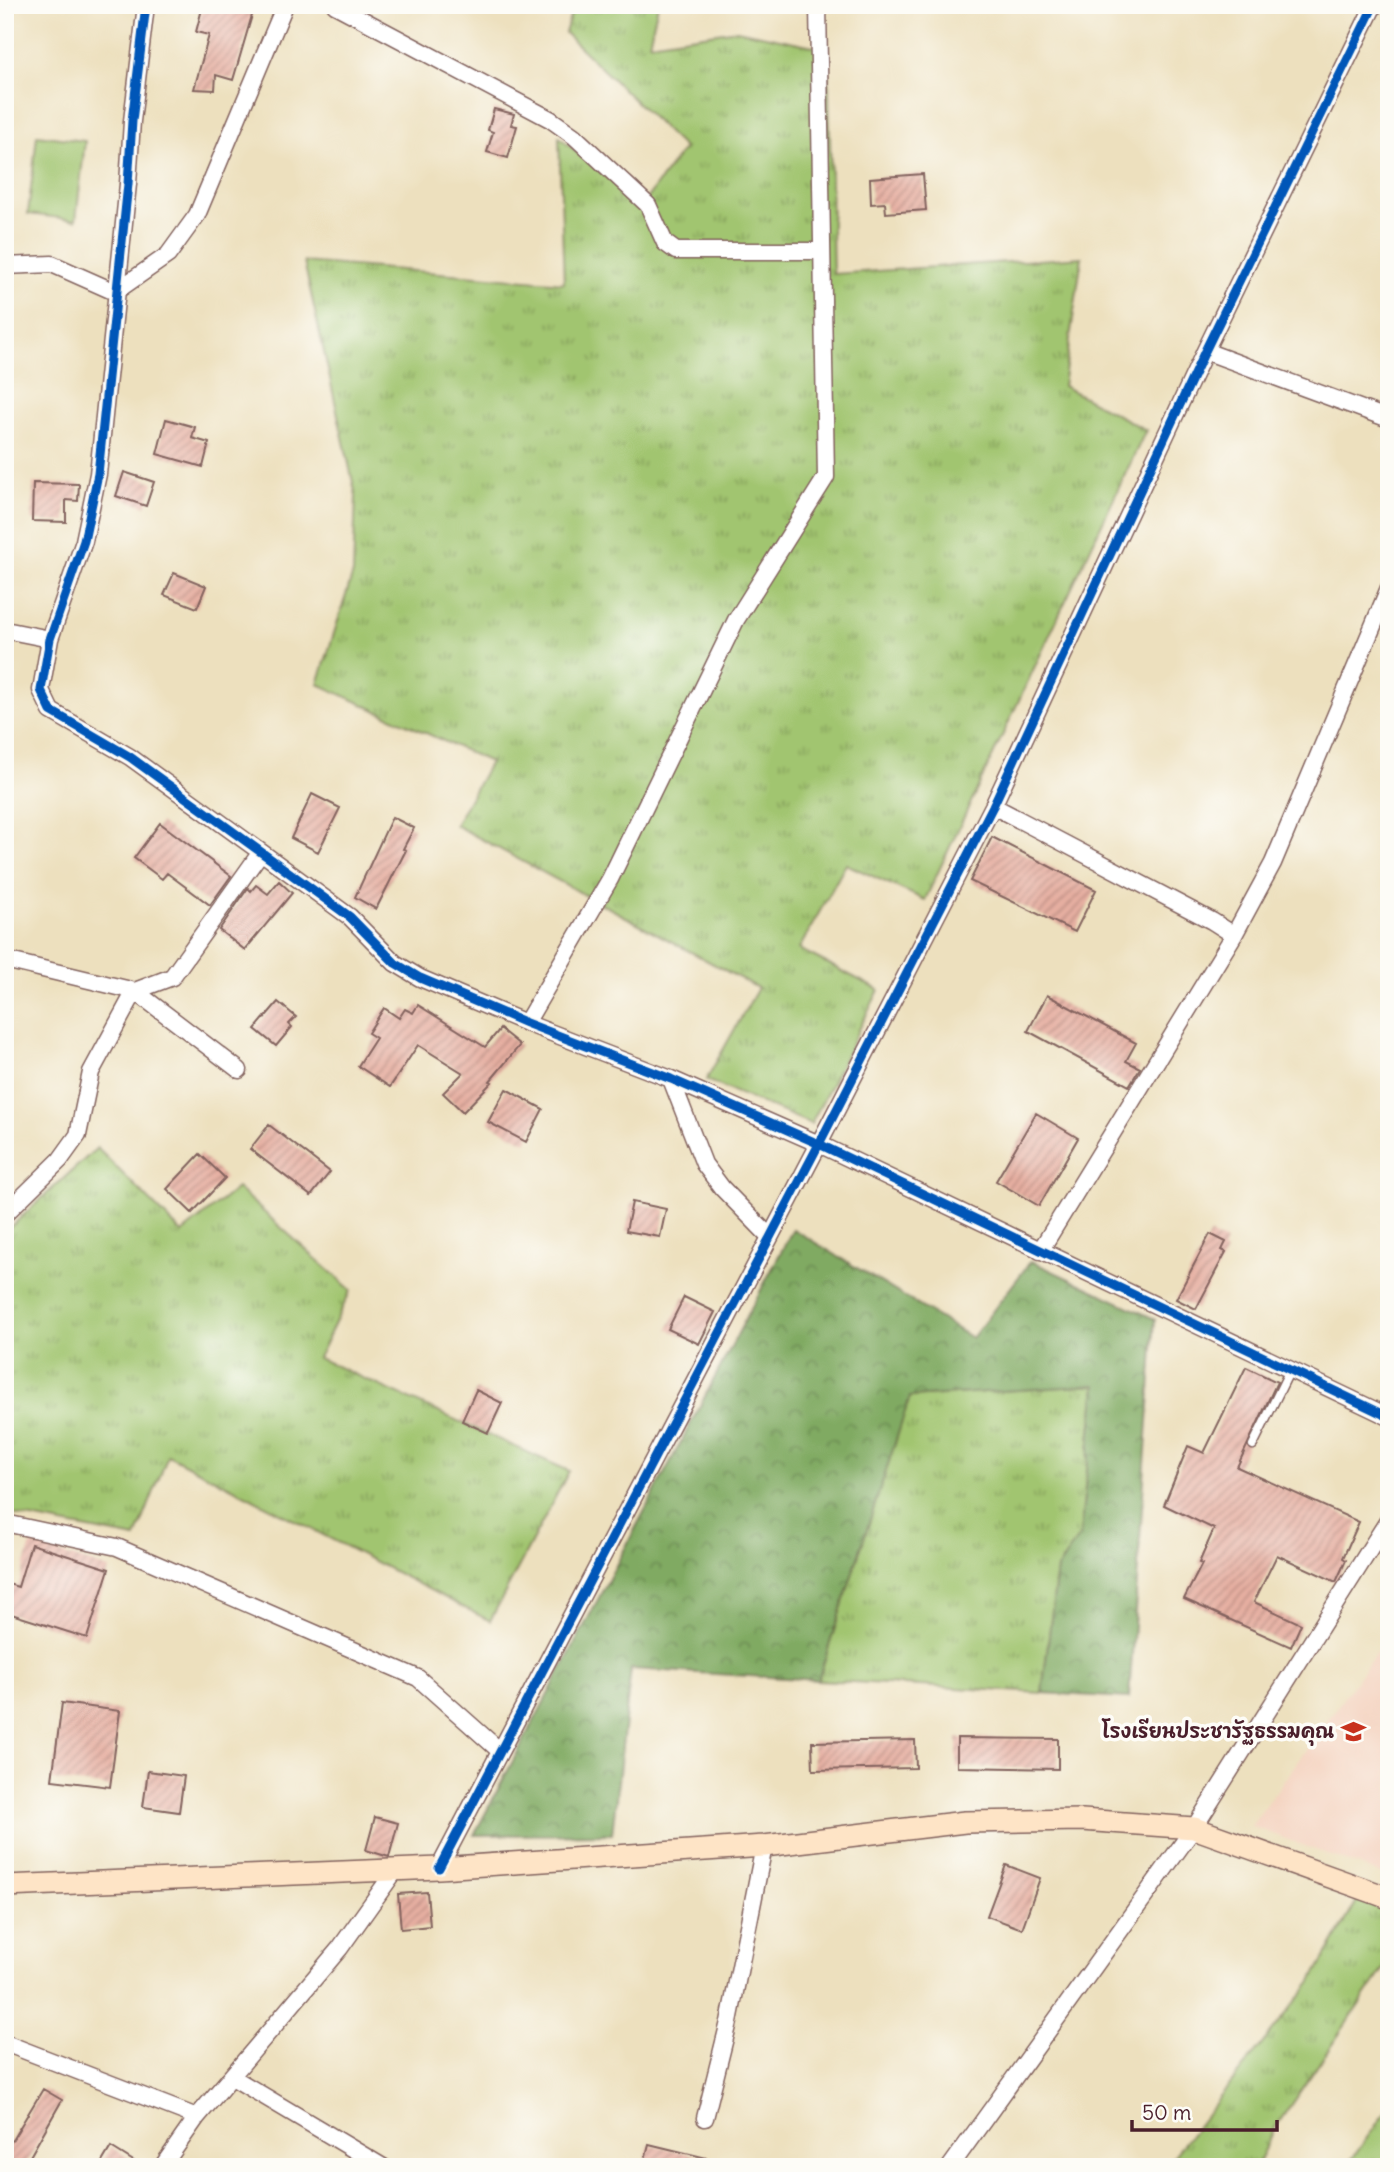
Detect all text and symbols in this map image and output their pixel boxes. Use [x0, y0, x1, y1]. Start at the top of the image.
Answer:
school or university icon: โรงเรียนประชารัฐธรรมคุณ [1340, 1717, 1368, 1745]
place label: โรงเรียนประชารัฐธรรมคุณ [1101, 1718, 1334, 1746]
scale bar [1132, 2088, 1277, 2132]
text: 50 m [1142, 2099, 1191, 2126]

